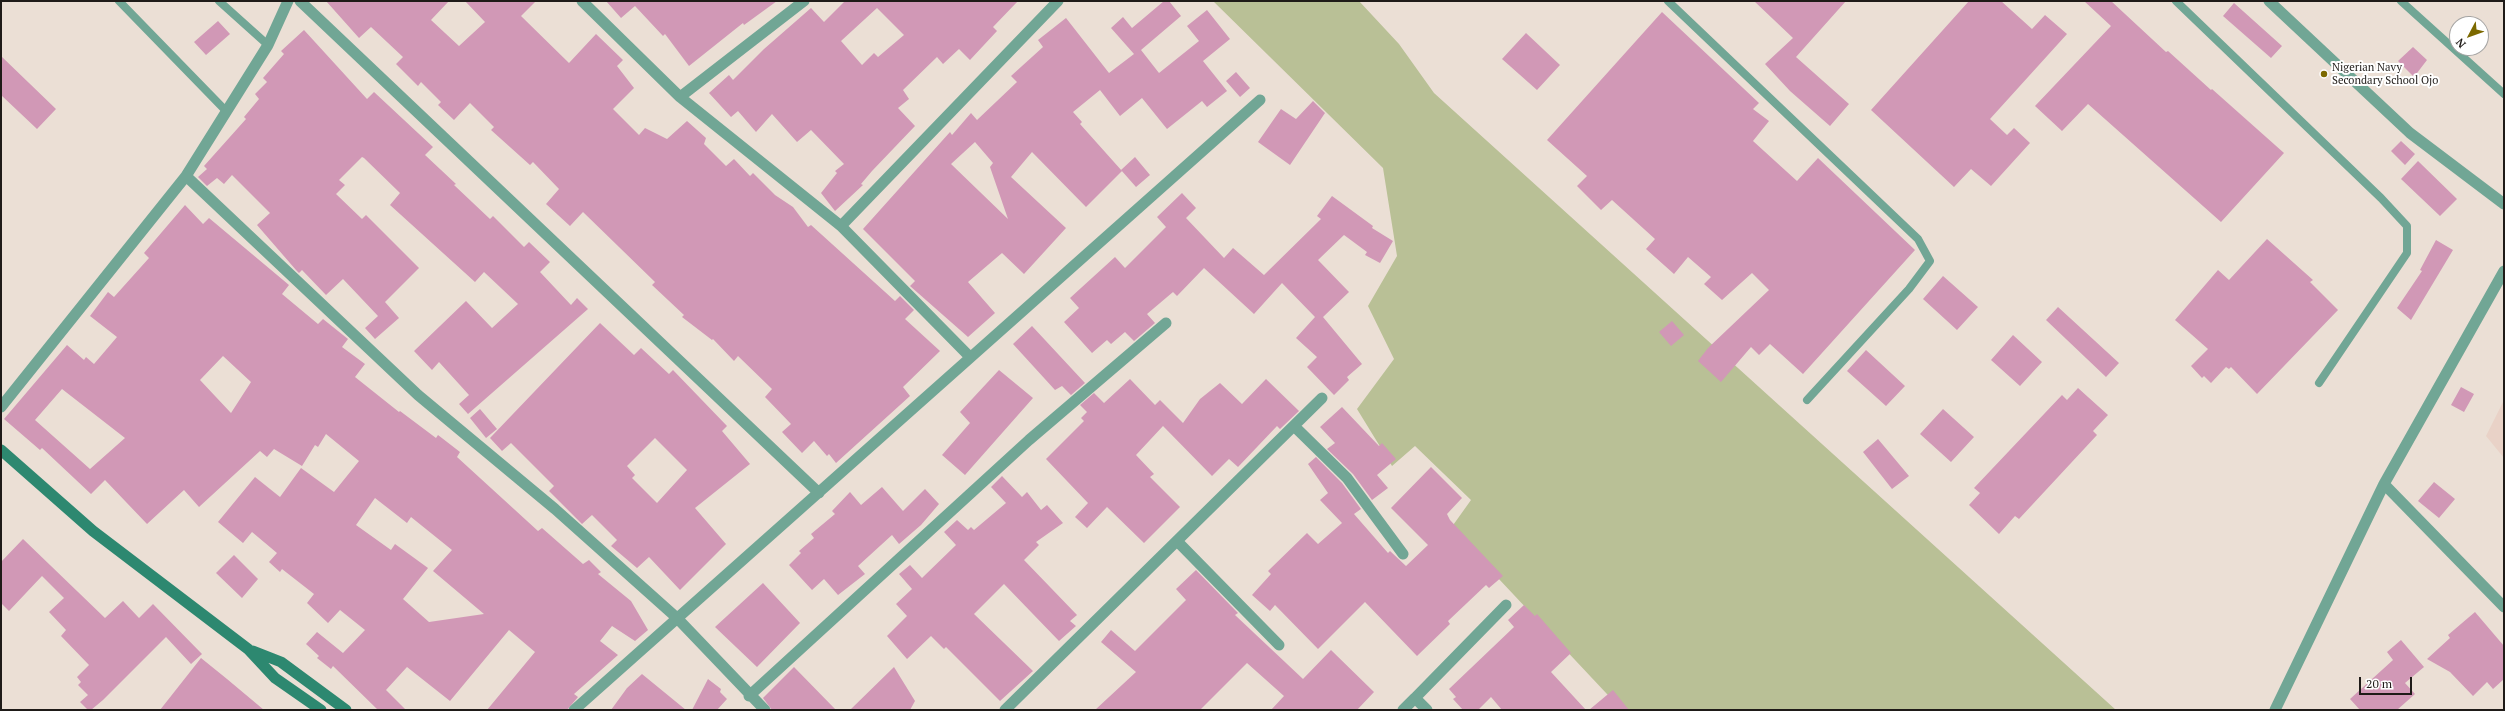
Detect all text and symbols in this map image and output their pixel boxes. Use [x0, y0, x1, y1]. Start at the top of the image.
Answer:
north arrow [2449, 16, 2489, 56]
text: N [2453, 35, 2469, 51]
place label: Nigerian Navy Secondary School Ojo [2332, 61, 2438, 87]
marker: Nigerian Navy Secondary School Ojo [2319, 69, 2329, 79]
scale bar [2361, 669, 2414, 695]
text: 20 m [2366, 676, 2392, 691]

